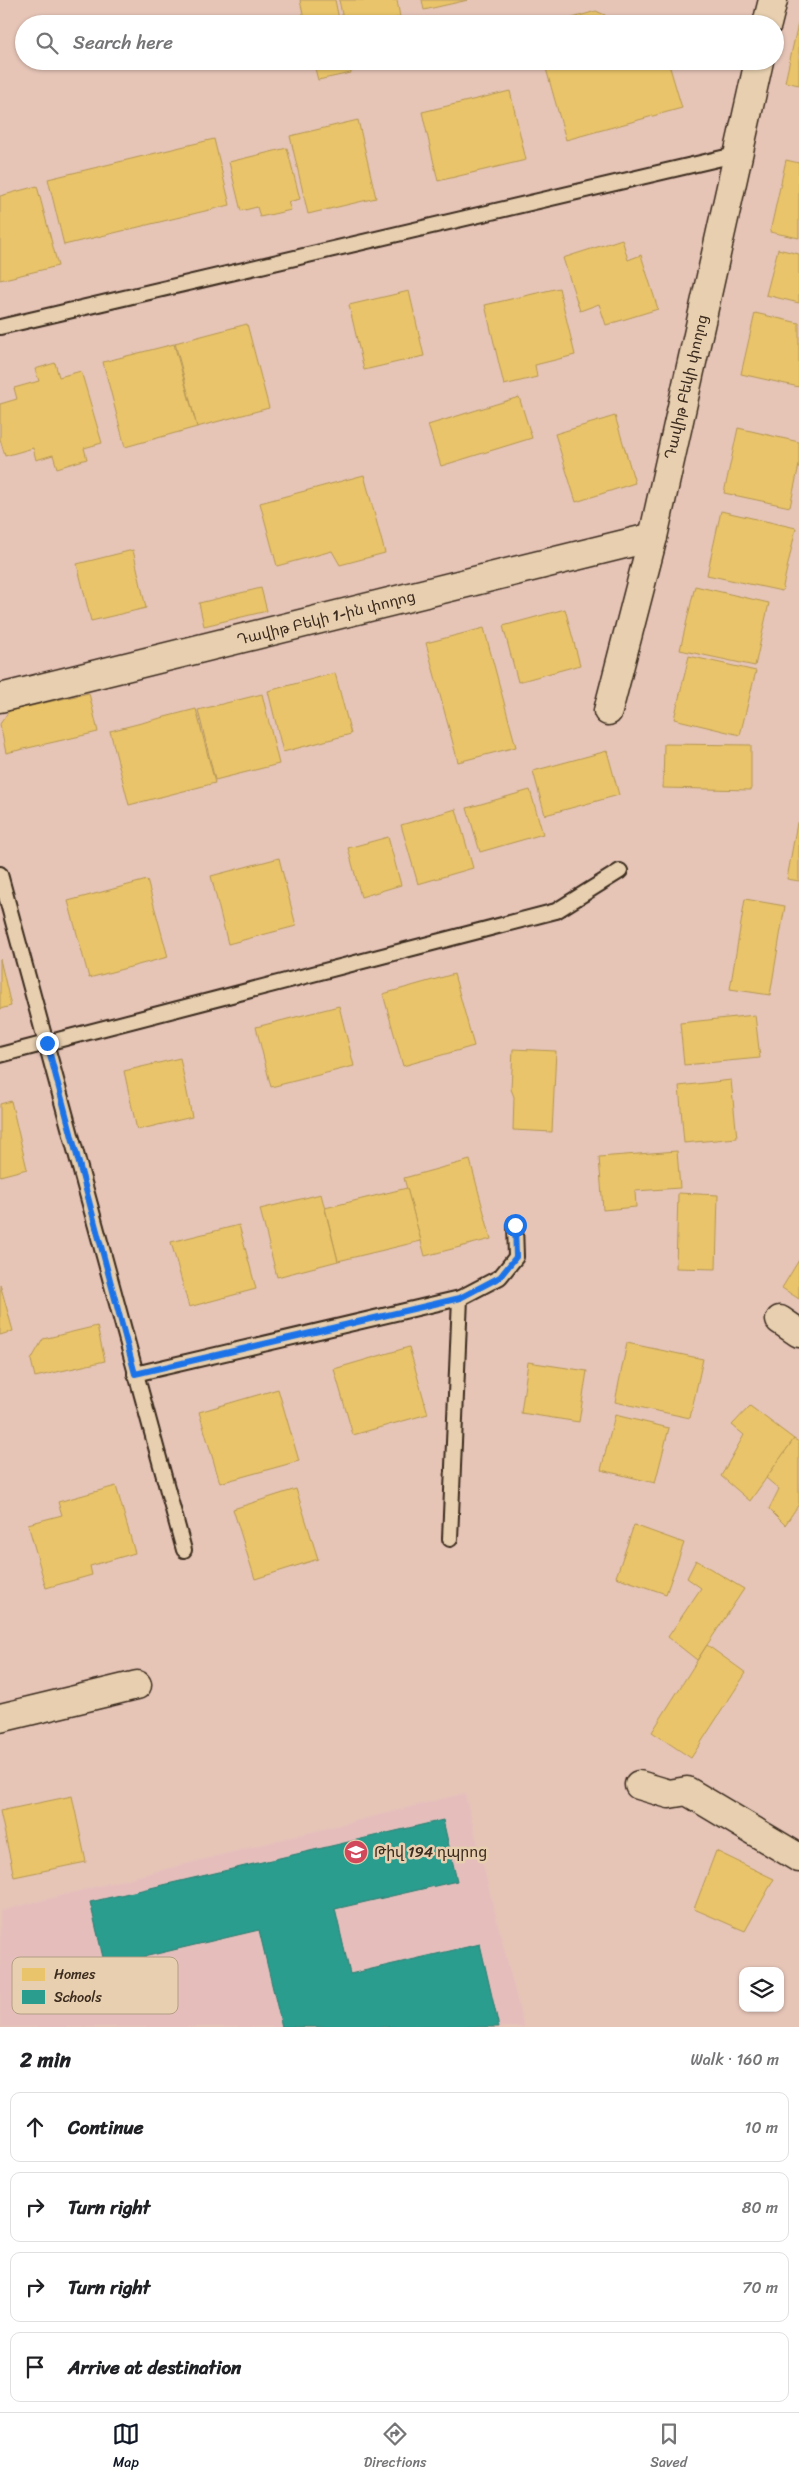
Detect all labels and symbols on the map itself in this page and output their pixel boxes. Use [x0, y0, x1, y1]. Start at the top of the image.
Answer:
street label: Դավիթ Բեկի փողոց [657, 312, 715, 462]
street label: Դավիթ Բեկի 1-ին փողոց [234, 583, 418, 653]
route end [36, 1032, 59, 1055]
route start [504, 1214, 527, 1237]
school or university icon: Թիվ 194 դպրոց [343, 1839, 369, 1865]
place label: Թիվ 194 դպրոց [374, 1839, 487, 1865]
legend [12, 1957, 178, 2014]
text: Homes [54, 1962, 96, 1987]
text: Schools [54, 1985, 102, 2010]

